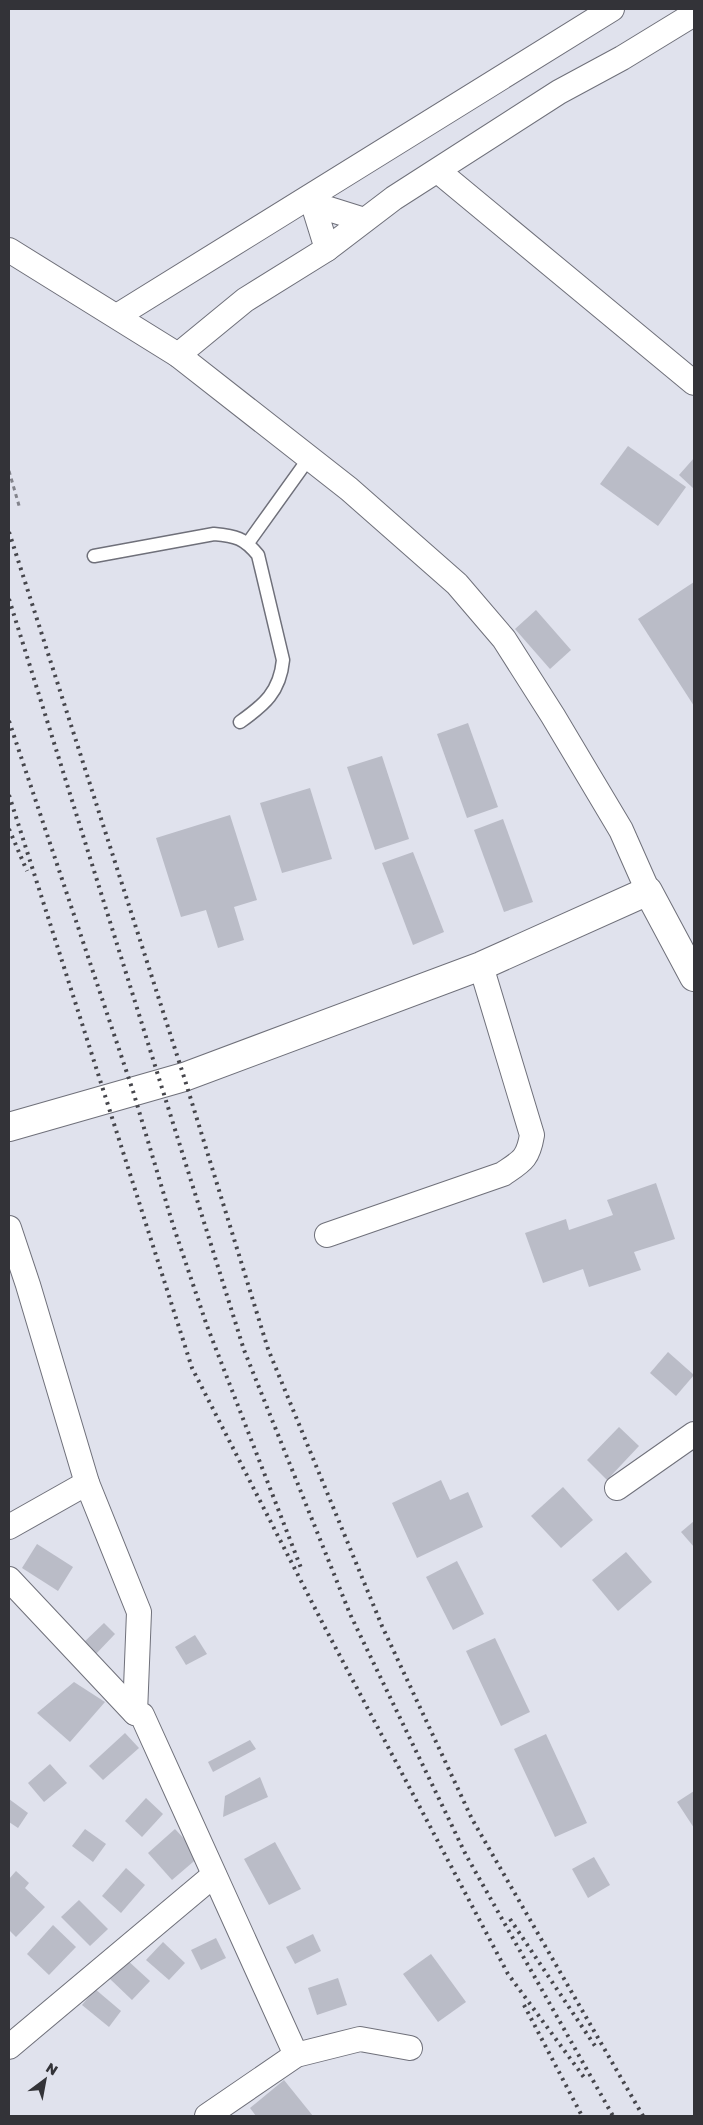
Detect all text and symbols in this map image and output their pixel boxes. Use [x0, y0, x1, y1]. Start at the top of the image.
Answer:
north arrow [20, 2055, 70, 2105]
text: N [43, 2059, 61, 2079]

